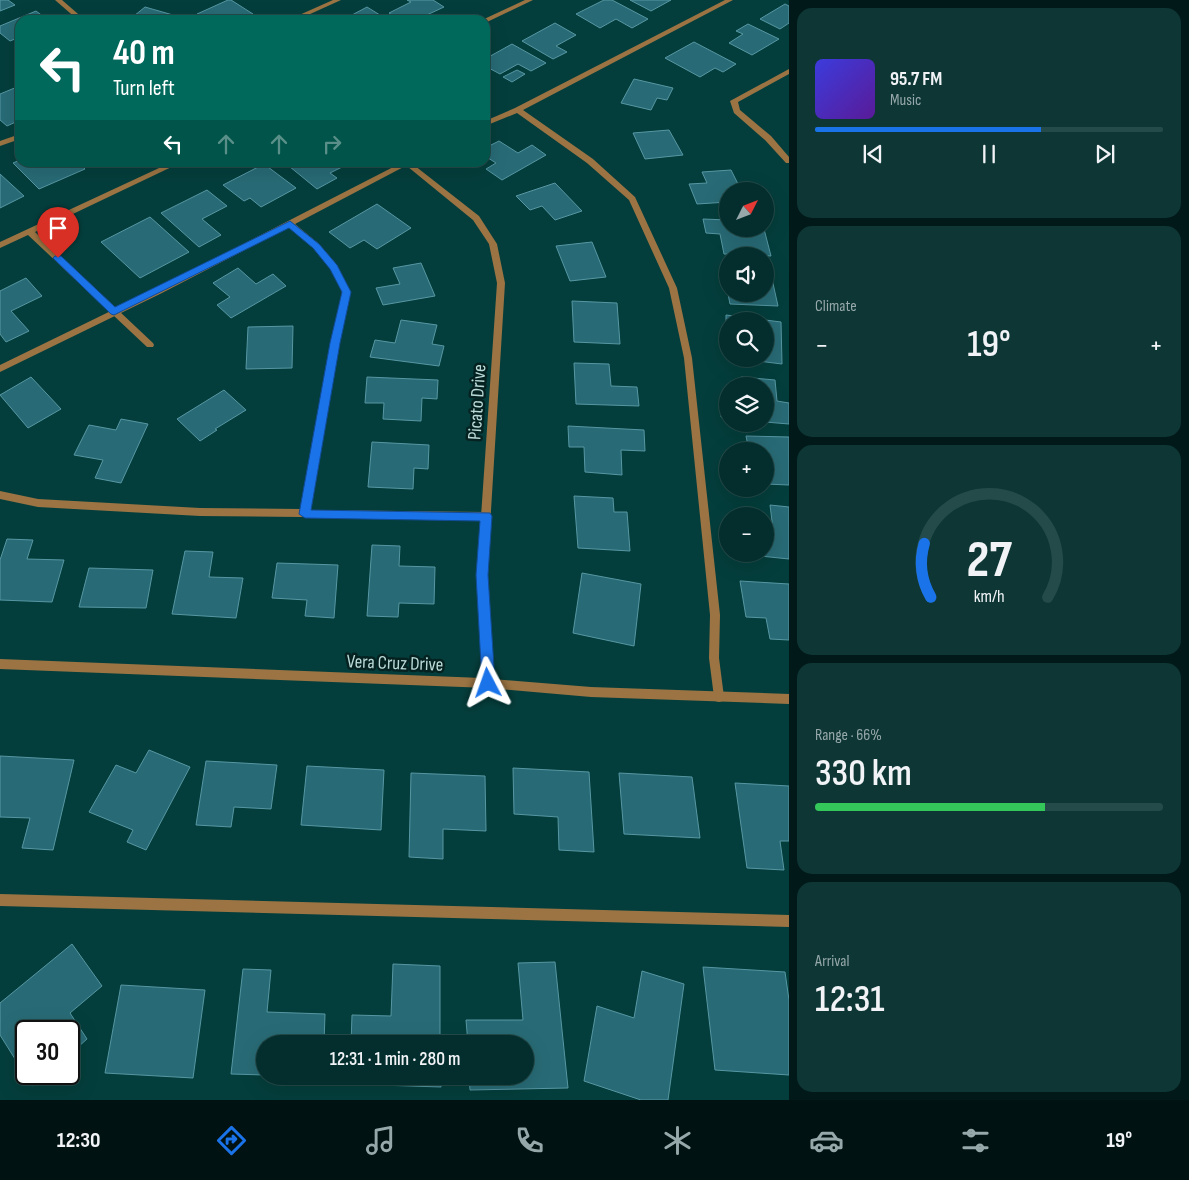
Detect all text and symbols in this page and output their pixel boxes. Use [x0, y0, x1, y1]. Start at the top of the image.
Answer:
text: 40 m [113, 32, 175, 75]
icon: left [30, 35, 95, 100]
text: 95.7 FM [890, 68, 942, 91]
text: Turn left [113, 75, 175, 102]
text: Music [890, 91, 921, 110]
icon: left [159, 130, 187, 158]
icon: ahead [212, 130, 240, 158]
icon: ahead [265, 130, 293, 158]
icon: right [318, 130, 346, 158]
icon: previous [859, 140, 887, 168]
icon: pause [975, 140, 1003, 168]
icon: next [1091, 140, 1119, 168]
north arrow [719, 182, 774, 238]
map controls [719, 182, 774, 562]
pin [37, 207, 79, 258]
icon: arrive [44, 214, 72, 242]
button: sound [719, 247, 774, 302]
text: Climate [815, 297, 857, 316]
button: search [719, 312, 774, 367]
text: 19° [967, 322, 1011, 367]
text: − [815, 329, 829, 362]
text: + [1149, 329, 1163, 362]
street label: Picato Drive [463, 363, 492, 441]
button: layers [719, 377, 774, 432]
button: + [719, 442, 774, 497]
button: − [719, 507, 774, 562]
text: 27 [966, 529, 1012, 592]
text: km/h [974, 586, 1004, 607]
street label: Vera Cruz Drive [346, 650, 444, 677]
position arrow [461, 656, 513, 708]
text: Range · 66% [815, 726, 882, 745]
text: 330 km [815, 751, 912, 796]
text: Arrival [815, 952, 849, 971]
text: 12:31 [815, 977, 885, 1022]
speed limit sign: 30 [15, 1020, 80, 1085]
text: 12:31 · 1 min · 280 m [330, 1048, 460, 1071]
icon: directions [214, 1123, 249, 1158]
icon: music [363, 1123, 398, 1158]
icon: phone [512, 1123, 547, 1158]
icon: climate [660, 1123, 695, 1158]
icon: car [809, 1123, 844, 1158]
icon: filters [958, 1123, 993, 1158]
text: 12:30 [57, 1127, 101, 1154]
text: 19° [1106, 1127, 1132, 1154]

